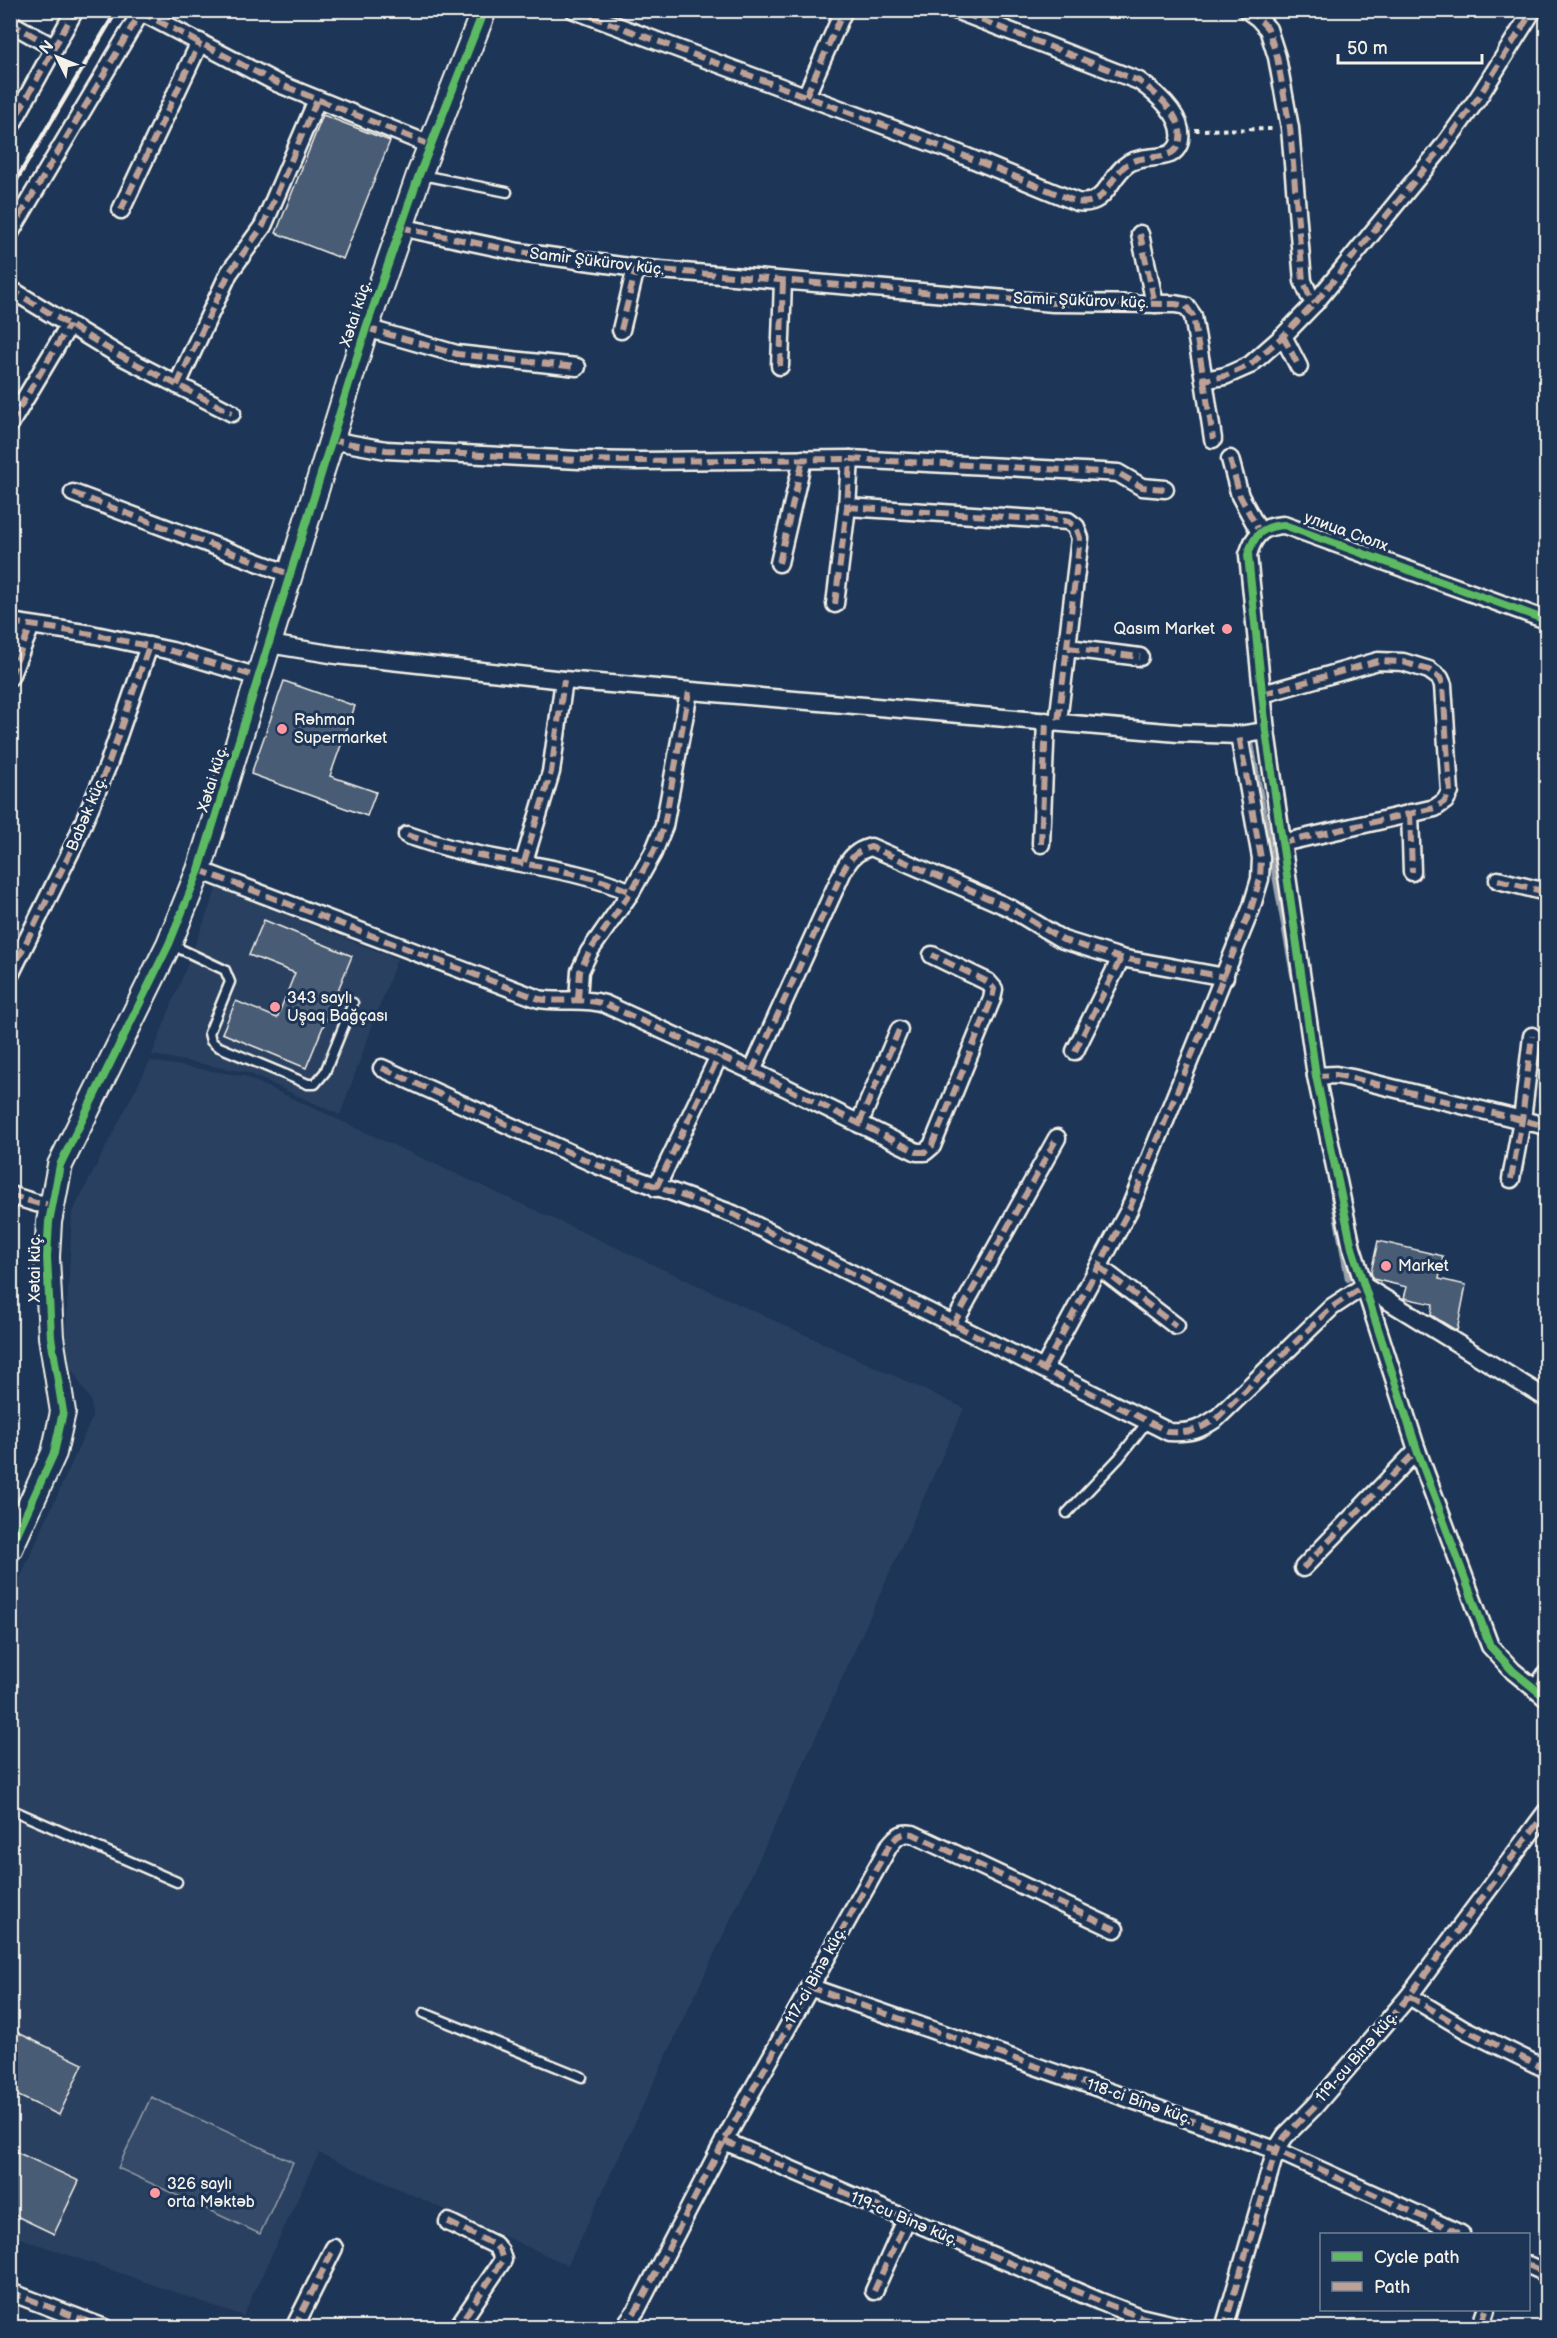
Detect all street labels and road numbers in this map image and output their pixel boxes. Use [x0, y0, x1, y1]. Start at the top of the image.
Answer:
street label: Samir Şükürov küç. [528, 244, 666, 280]
street label: Xətai küç. [336, 279, 376, 350]
street label: Samir Şükürov küç. [1013, 289, 1149, 313]
street label: улица Сюлх [1302, 508, 1390, 556]
street label: Xətai küç. [194, 744, 232, 815]
street label: Babək küç. [63, 774, 111, 854]
street label: Xətai küç. [26, 1234, 45, 1303]
street label: 117-ci Binə küç. [781, 1924, 851, 2028]
street label: 119-cu Binə küç. [1312, 2007, 1402, 2107]
street label: 118-ci Binə küç. [1084, 2075, 1194, 2129]
street label: 119-cu Binə küç. [847, 2188, 961, 2250]

